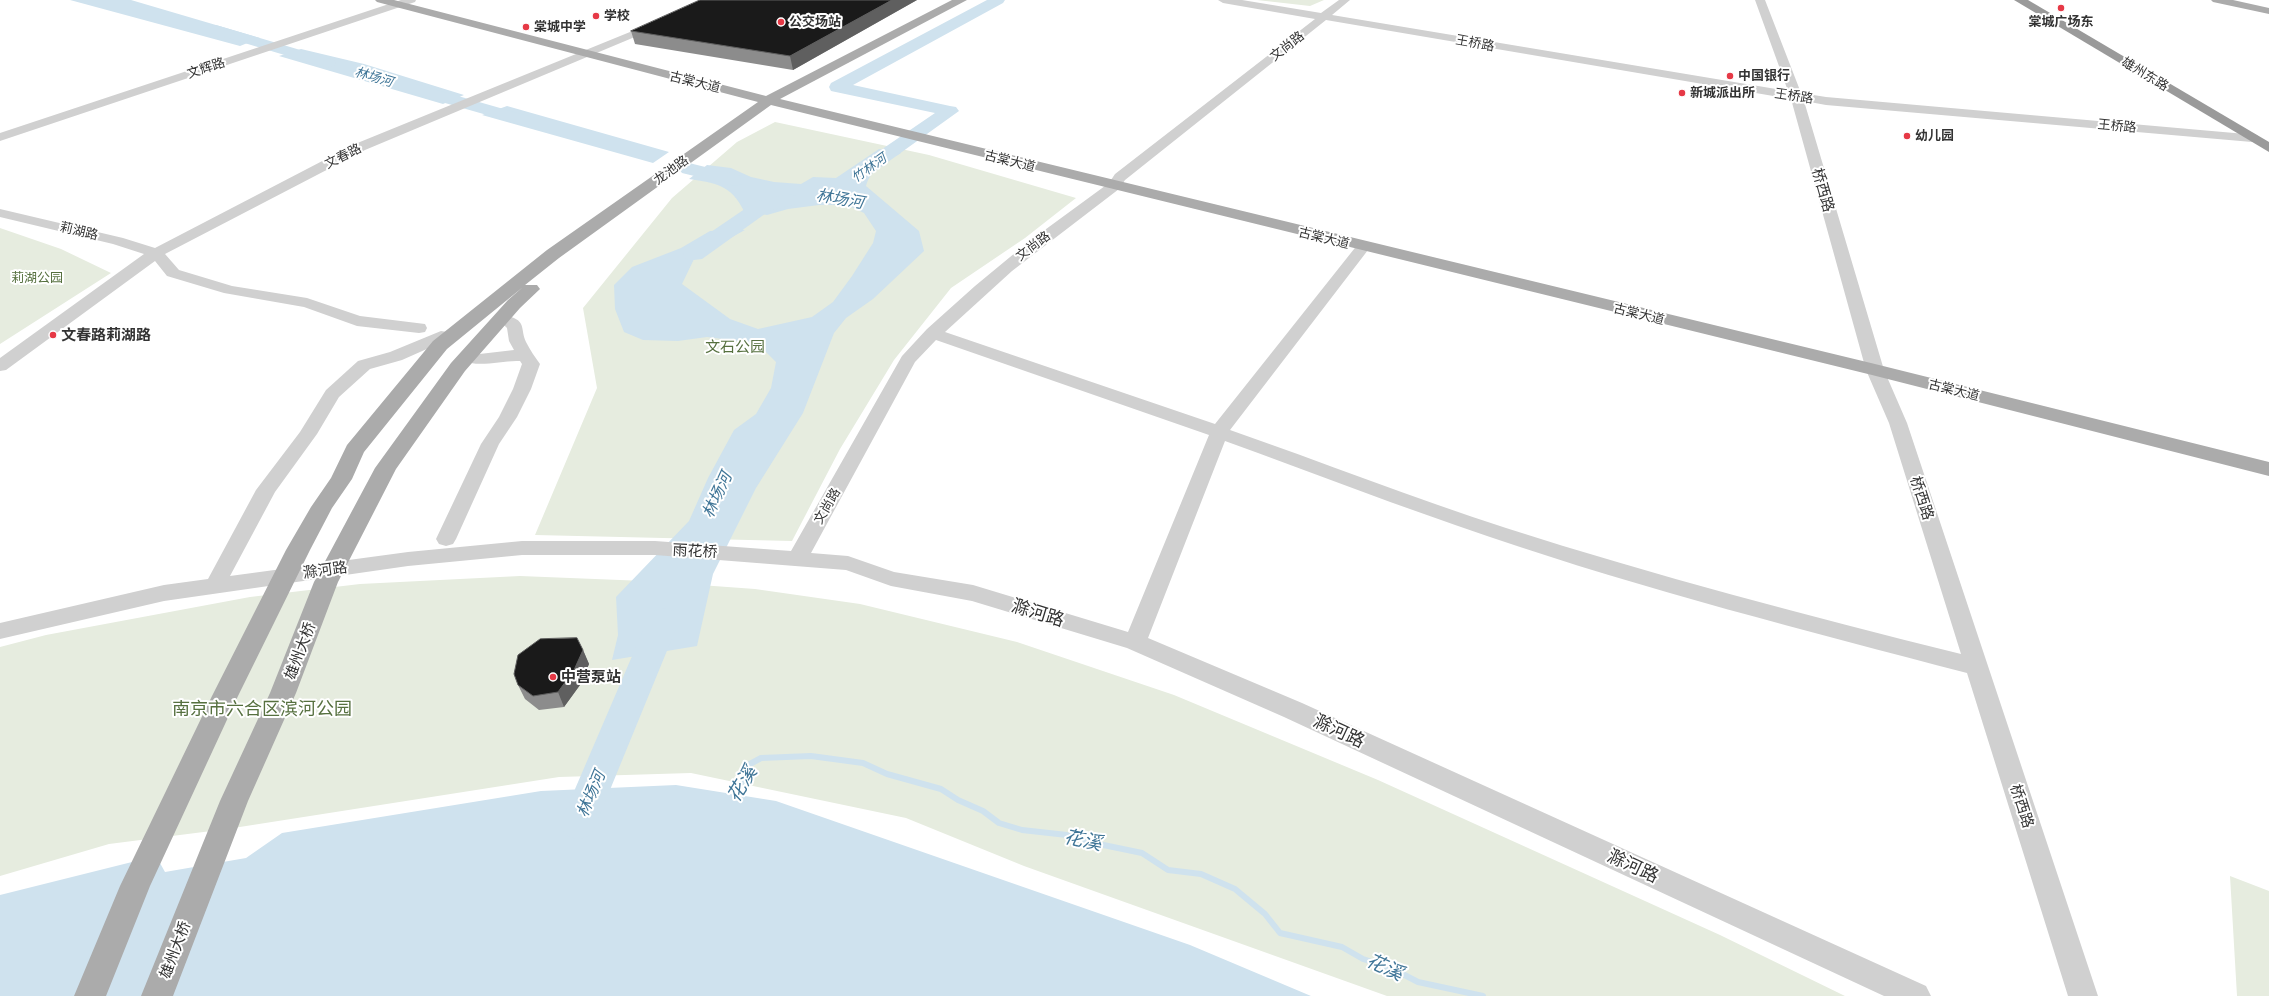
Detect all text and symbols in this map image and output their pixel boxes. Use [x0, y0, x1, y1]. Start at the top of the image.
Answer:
marker: 棠城广场东 [2056, 3, 2066, 13]
place label: 学校 [604, 8, 630, 24]
marker: 学校 [591, 11, 601, 21]
place label: 公交场站 [789, 14, 841, 30]
place label: 棠城广场东 [2029, 14, 2093, 30]
marker: 公交场站 [776, 17, 786, 27]
place label: 棠城中学 [534, 19, 586, 35]
marker: 棠城中学 [521, 22, 531, 32]
street label: 文尚路 [1267, 28, 1307, 64]
street label: 王桥路 [1454, 32, 1496, 54]
street label: 雄州东路 [2119, 54, 2171, 94]
street label: 文辉路 [185, 55, 227, 81]
water label: 林场河 [353, 64, 395, 90]
street label: 古棠大道 [668, 68, 722, 96]
place label: 中国银行 [1738, 68, 1790, 84]
marker: 中国银行 [1725, 71, 1735, 81]
place label: 新城派出所 [1690, 85, 1755, 101]
street label: 王桥路 [1774, 86, 1814, 106]
marker: 新城派出所 [1677, 88, 1687, 98]
street label: 王桥路 [2097, 117, 2137, 135]
place label: 幼儿园 [1915, 128, 1954, 144]
marker: 幼儿园 [1902, 131, 1912, 141]
street label: 文春路 [322, 140, 364, 172]
street label: 古棠大道 [983, 147, 1037, 175]
water label: 竹林河 [849, 150, 889, 186]
street label: 龙池路 [651, 152, 691, 188]
street label: 桥西路 [1808, 166, 1838, 214]
water label: 林场河 [815, 185, 865, 213]
street label: 莉湖路 [58, 219, 100, 243]
street label: 古棠大道 [1297, 224, 1351, 252]
street label: 文尚路 [1013, 228, 1053, 264]
park label: 莉湖公园 [11, 270, 63, 286]
street label: 古棠大道 [1612, 300, 1666, 328]
place label: 文春路莉湖路 [61, 326, 151, 344]
marker: 文春路莉湖路 [48, 330, 58, 340]
park label: 文石公园 [705, 338, 765, 356]
street label: 古棠大道 [1927, 376, 1981, 404]
water label: 林场河 [698, 469, 736, 521]
street label: 桥西路 [1906, 474, 1938, 522]
street label: 文尚路 [810, 485, 844, 527]
street label: 雨花桥 [672, 541, 718, 561]
street label: 滁河路 [301, 558, 349, 582]
street label: 滁河路 [1009, 595, 1067, 631]
street label: 雄州大桥 [281, 620, 319, 682]
place label: 中营泵站 [561, 668, 621, 686]
marker: 中营泵站 [548, 672, 558, 682]
park label: 南京市六合区滨河公园 [172, 698, 352, 720]
street label: 滁河路 [1310, 710, 1368, 752]
water label: 花溪 [722, 762, 762, 806]
water label: 林场河 [573, 768, 609, 820]
street label: 桥西路 [2006, 782, 2038, 830]
water label: 花溪 [1062, 825, 1104, 855]
street label: 滁河路 [1604, 845, 1662, 887]
street label: 雄州大桥 [156, 919, 194, 981]
water label: 花溪 [1363, 949, 1407, 985]

